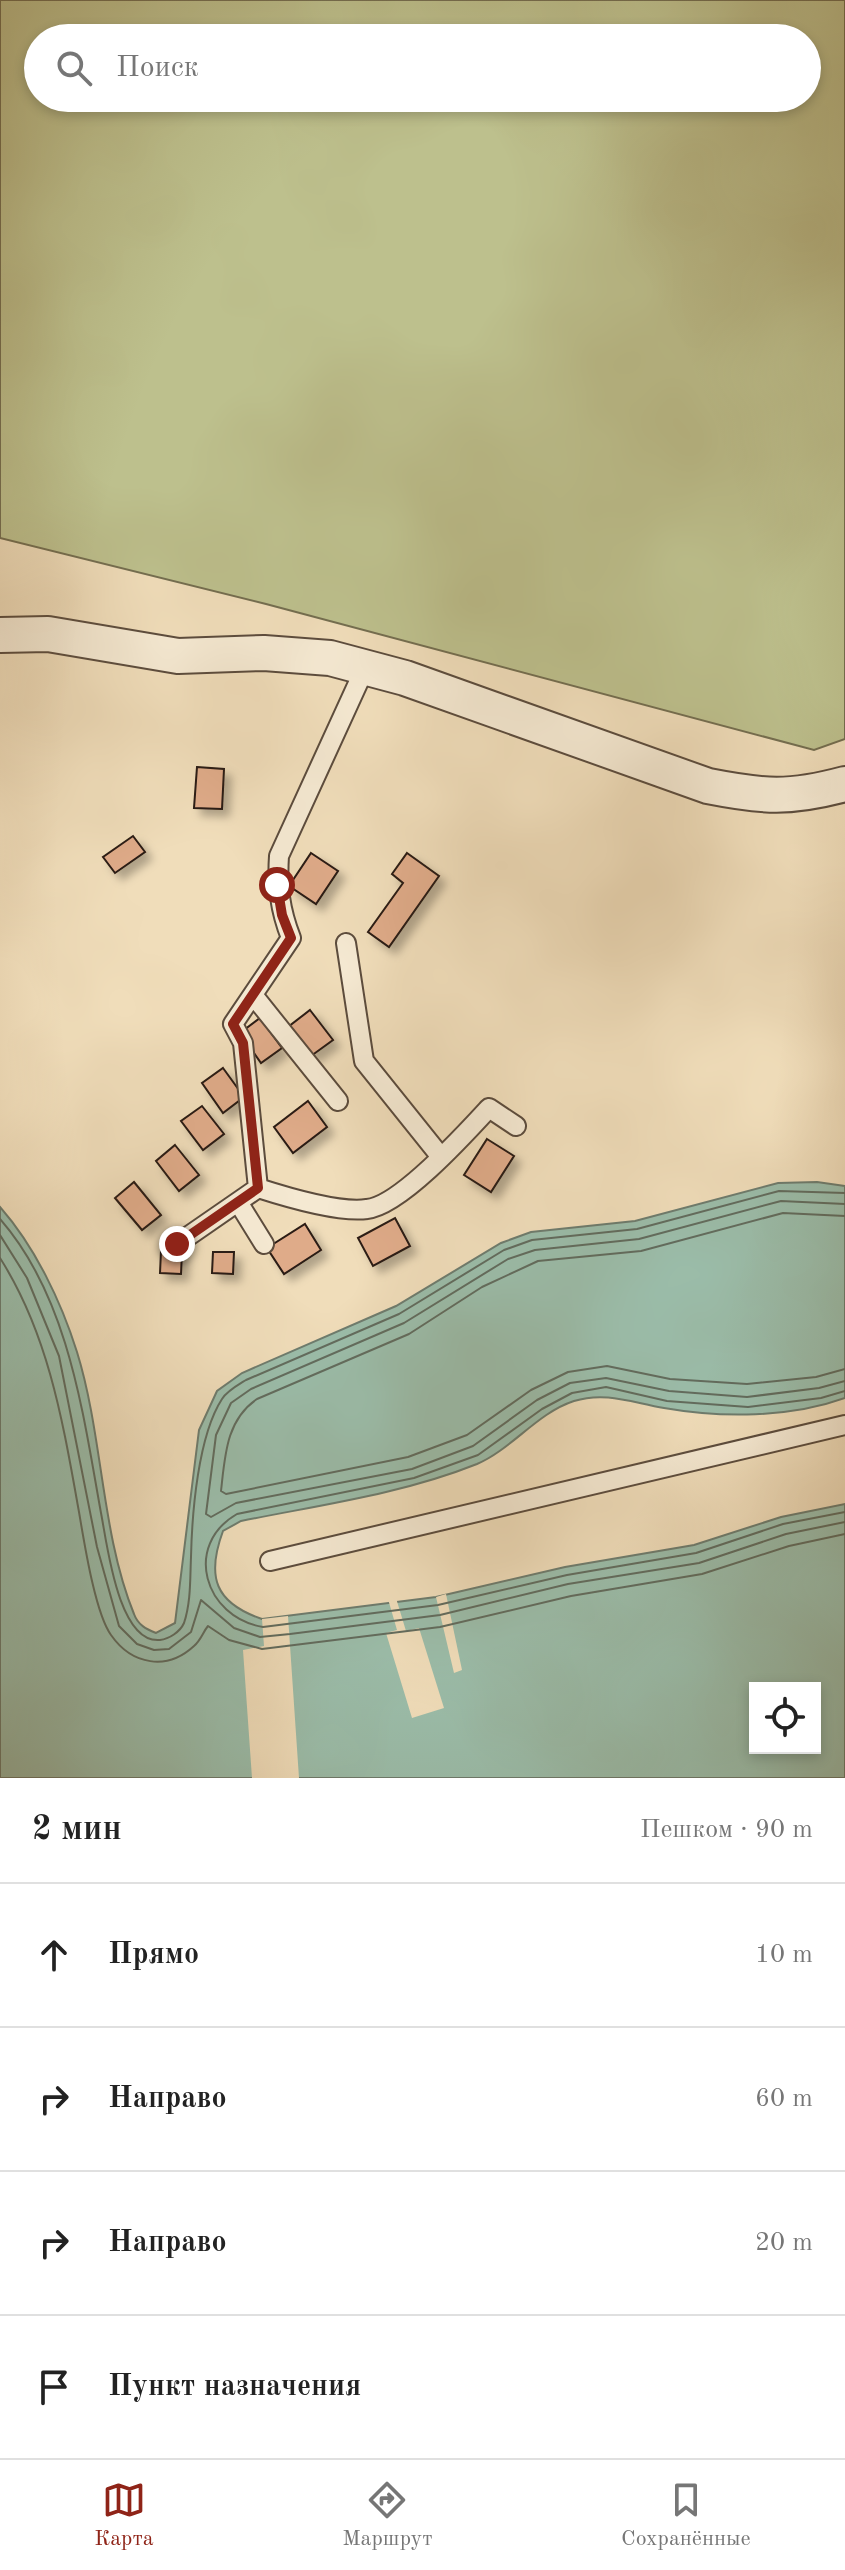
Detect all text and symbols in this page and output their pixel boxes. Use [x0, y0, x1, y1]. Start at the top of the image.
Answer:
search box [24, 24, 821, 112]
icon: search [52, 46, 96, 90]
text: Поиск [116, 53, 199, 83]
route start [259, 867, 295, 903]
route end [159, 1226, 195, 1262]
map controls [749, 1682, 821, 1754]
button: locate [749, 1682, 821, 1754]
text: 2 мин [32, 1813, 122, 1847]
text: Пешком · 90 m [640, 1817, 813, 1843]
icon: ahead [32, 1933, 76, 1977]
text: Прямо [108, 1940, 199, 1970]
text: 10 m [755, 1942, 813, 1968]
icon: right [32, 2077, 76, 2121]
text: Направо [108, 2084, 227, 2114]
text: 60 m [755, 2086, 813, 2112]
icon: right [32, 2221, 76, 2265]
text: Направо [108, 2228, 227, 2258]
text: 20 m [755, 2230, 813, 2256]
icon: arrive [32, 2365, 76, 2409]
text: Пункт назначения [108, 2372, 361, 2402]
tab: Карта [94, 2478, 154, 2553]
tab: Маршрут [342, 2478, 433, 2553]
tab: Сохранённые [621, 2478, 751, 2553]

